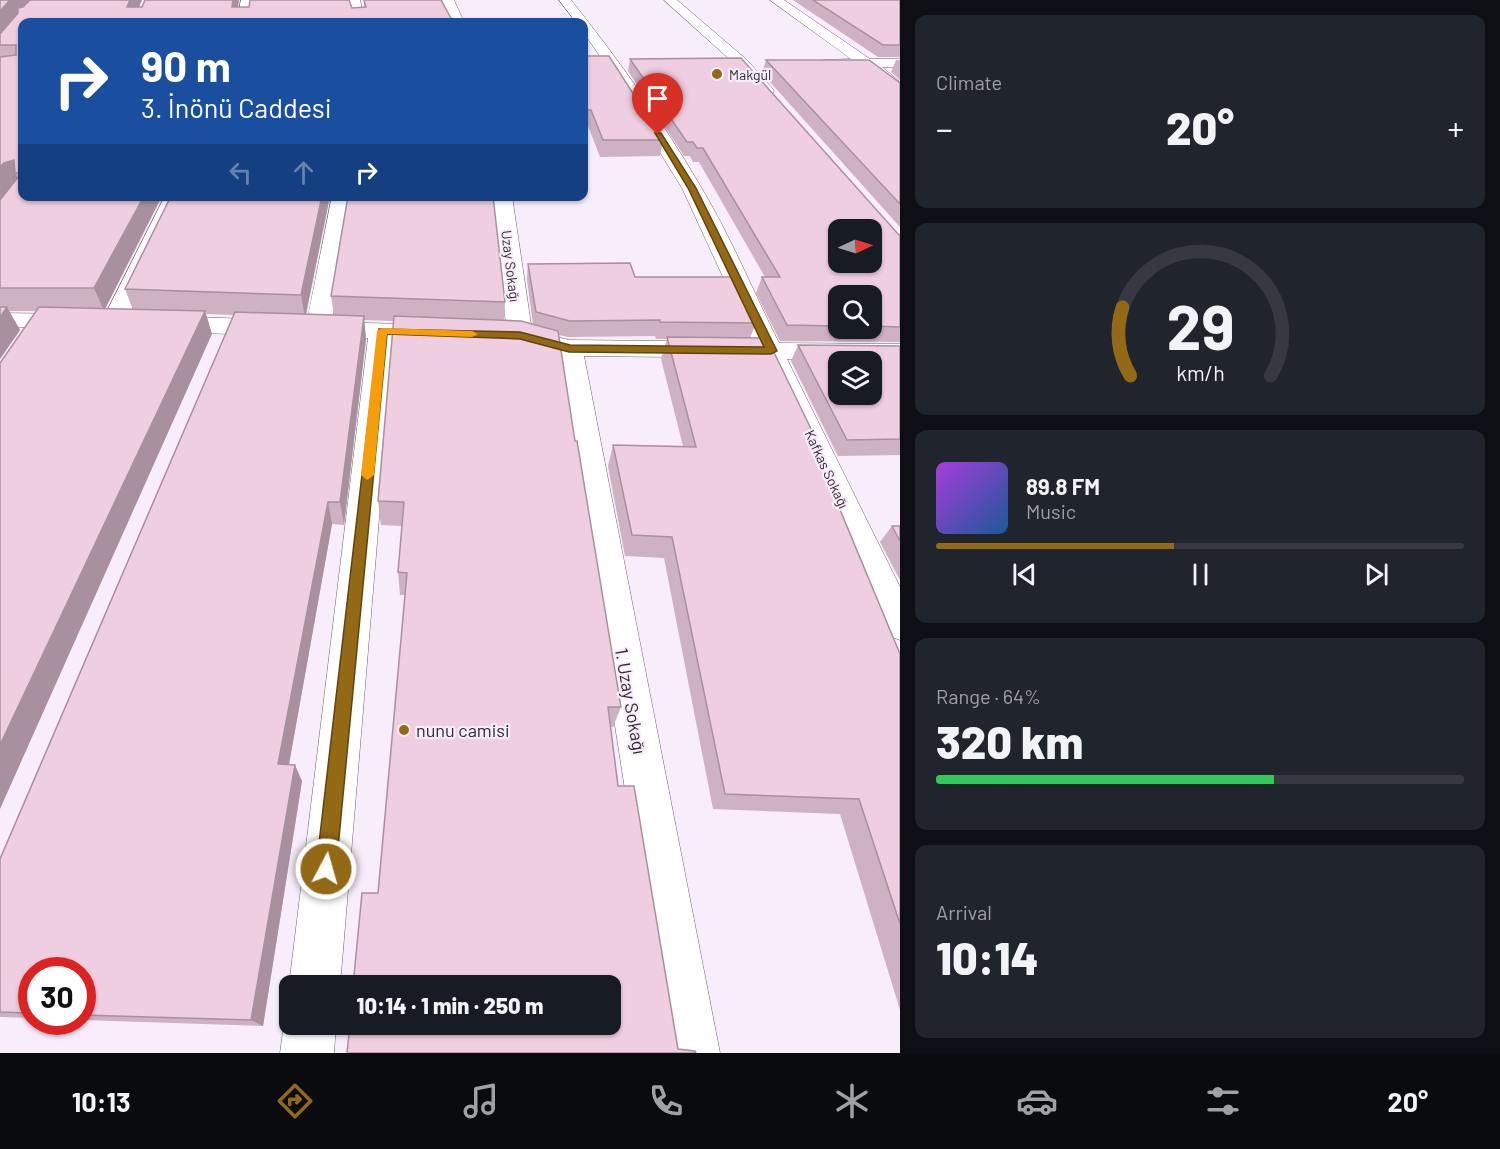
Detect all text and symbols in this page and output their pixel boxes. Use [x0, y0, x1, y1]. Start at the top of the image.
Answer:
text: 90 m [141, 40, 231, 90]
icon: right [42, 42, 120, 120]
place label: Makgül [729, 66, 771, 83]
marker: Makgül [710, 67, 724, 81]
text: Climate [936, 70, 1002, 94]
pin [632, 73, 683, 135]
icon: arrive [641, 82, 674, 115]
text: 3. İnönü Caddesi [141, 91, 332, 123]
text: 20° [1166, 100, 1234, 154]
text: − [936, 108, 953, 148]
text: + [1448, 108, 1464, 148]
icon: left [224, 156, 257, 189]
icon: ahead [287, 156, 320, 189]
icon: right [350, 156, 383, 189]
north arrow [828, 219, 882, 273]
map controls [828, 219, 882, 405]
street label: Uzay Sokağı [498, 229, 524, 303]
button: search [828, 285, 882, 339]
text: 29 [1166, 288, 1234, 362]
button: layers [828, 351, 882, 405]
text: km/h [1176, 360, 1224, 385]
street label: Kafkas Sokağı [801, 427, 853, 511]
text: 89.8 FM [1026, 473, 1100, 499]
text: Music [1026, 499, 1076, 523]
icon: previous [1008, 558, 1041, 591]
icon: pause [1184, 558, 1217, 591]
icon: next [1360, 558, 1393, 591]
street label: 1. Uzay Sokağı [611, 646, 651, 756]
text: Range · 64% [936, 684, 1041, 708]
text: 320 km [936, 714, 1083, 768]
place label: nunu camisi [416, 719, 510, 741]
marker: nunu camisi [397, 723, 411, 737]
position arrow [294, 837, 358, 901]
text: Arrival [936, 900, 992, 924]
text: 10:14 [936, 930, 1039, 984]
speed limit sign: 30 [18, 957, 96, 1035]
text: 10:14 · 1 min · 250 m [357, 992, 543, 1018]
icon: directions [274, 1080, 316, 1122]
icon: music [460, 1080, 502, 1122]
icon: phone [645, 1080, 687, 1122]
icon: climate [831, 1080, 873, 1122]
icon: car [1016, 1080, 1058, 1122]
icon: filters [1202, 1080, 1244, 1122]
text: 10:13 [72, 1085, 131, 1117]
text: 20° [1388, 1085, 1428, 1117]

